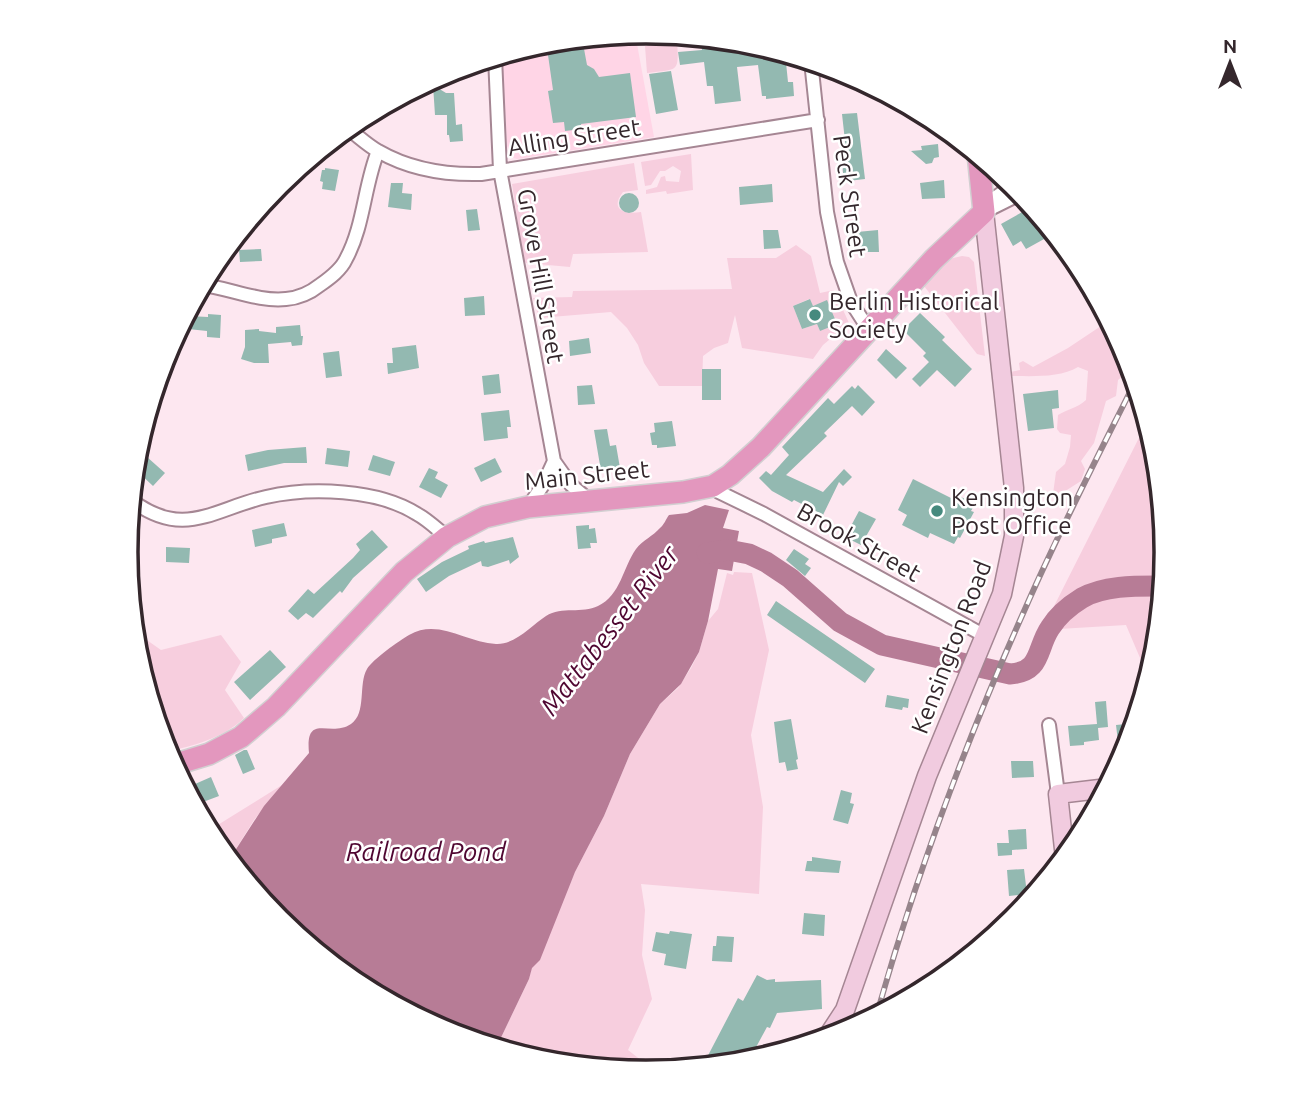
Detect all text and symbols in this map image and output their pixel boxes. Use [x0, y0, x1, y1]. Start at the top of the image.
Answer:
north arrow [1195, 28, 1265, 98]
text: N [1223, 35, 1237, 57]
street label: Alling Street [506, 113, 643, 161]
street label: Peck Street [828, 133, 872, 259]
street label: Grove Hill Street [512, 186, 570, 366]
place label: Berlin Historical Society [829, 288, 999, 343]
marker: Berlin Historical Society [807, 307, 823, 323]
street label: Main Street [523, 455, 651, 495]
place label: Kensington Post Office [951, 484, 1073, 539]
street label: Brook Street [793, 497, 926, 587]
marker: Kensington Post Office [929, 503, 945, 519]
water label: Mattabesset River [534, 539, 685, 720]
street label: Kensington Road [906, 557, 996, 737]
water label: Railroad Pond [346, 837, 508, 866]

